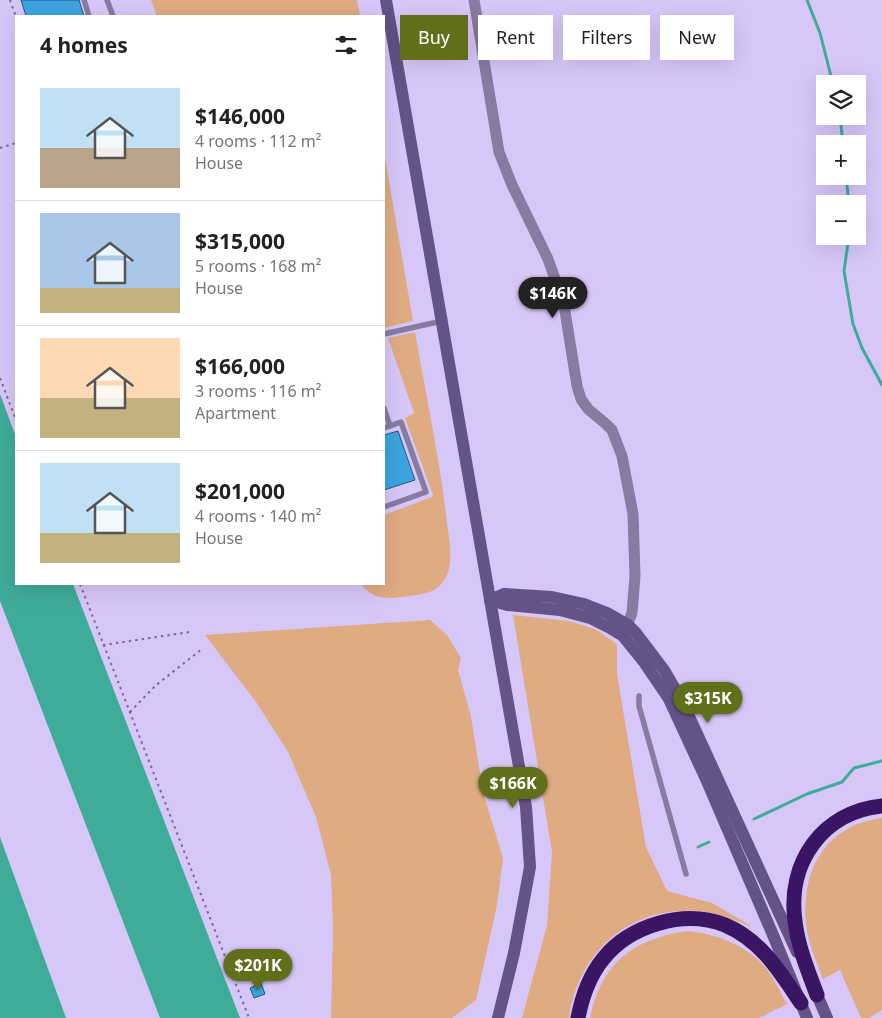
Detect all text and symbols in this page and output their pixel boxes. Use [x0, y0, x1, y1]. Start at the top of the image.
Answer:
chip: Buy [400, 15, 468, 60]
chip: Rent [478, 15, 553, 60]
chip: Filters [563, 15, 650, 60]
chip: New [660, 15, 734, 60]
text: 4 homes [40, 31, 128, 59]
icon: filters [332, 31, 360, 59]
map controls [816, 75, 866, 245]
button: layers [816, 75, 866, 125]
text: $146,000 [195, 102, 285, 130]
icon: home [80, 108, 140, 168]
text: 4 rooms · 112 m² [195, 130, 321, 152]
button: + [816, 135, 866, 185]
text: House [195, 152, 243, 174]
button: − [816, 195, 866, 245]
text: $315,000 [195, 227, 285, 255]
icon: home [80, 233, 140, 293]
text: 5 rooms · 168 m² [195, 255, 321, 277]
pin: $146K [518, 276, 588, 319]
text: House [195, 277, 243, 299]
text: $146K [529, 282, 577, 304]
text: $166,000 [195, 352, 285, 380]
icon: home [80, 358, 140, 418]
text: 3 rooms · 116 m² [195, 380, 321, 402]
text: Apartment [195, 402, 276, 424]
text: $201,000 [195, 477, 285, 505]
icon: home [80, 483, 140, 543]
text: 4 rooms · 140 m² [195, 505, 321, 527]
text: House [195, 527, 243, 549]
pin: $315K [673, 682, 743, 724]
text: $315K [684, 687, 732, 709]
pin: $166K [478, 766, 548, 809]
text: $166K [489, 772, 537, 794]
pin: $201K [223, 948, 293, 991]
text: $201K [234, 954, 282, 976]

